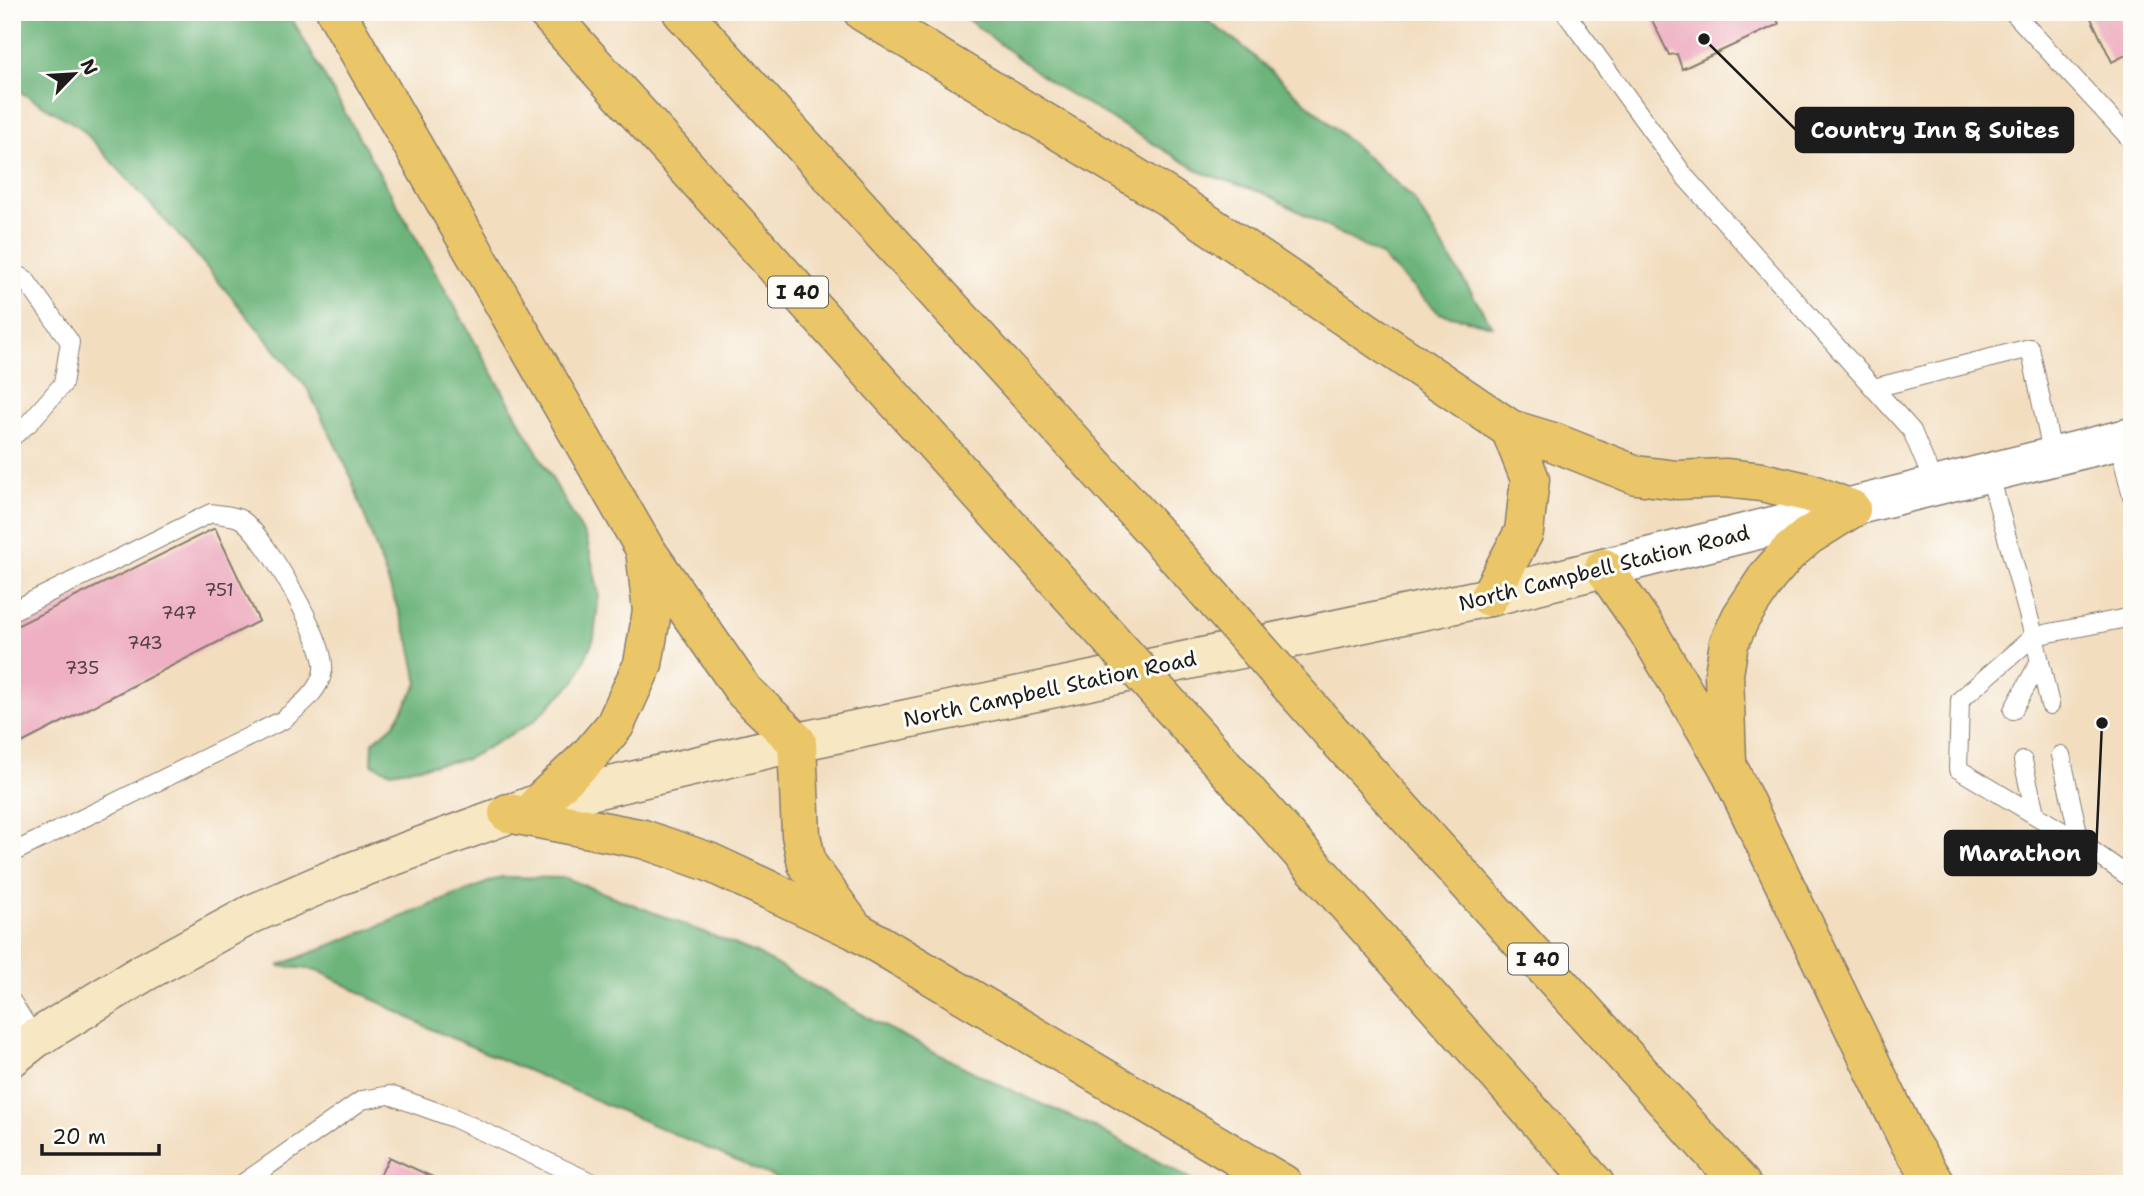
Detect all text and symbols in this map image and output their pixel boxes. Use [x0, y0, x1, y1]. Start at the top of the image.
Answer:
north arrow [38, 38, 108, 108]
text: N [74, 55, 103, 79]
callout: Country Inn & Suites [1796, 108, 2073, 152]
text: Country Inn & Suites [1810, 115, 2060, 145]
road number: I 40 [768, 276, 828, 308]
street label: North Campbell Station Road [1456, 518, 1752, 618]
house number: 751 [204, 578, 234, 602]
house number: 747 [161, 601, 197, 625]
house number: 743 [127, 631, 163, 655]
street label: North Campbell Station Road [901, 644, 1199, 734]
house number: 735 [65, 656, 99, 680]
callout: Marathon [1945, 831, 2096, 875]
text: Marathon [1959, 838, 2081, 868]
road number: I 40 [1508, 944, 1568, 974]
scale bar [42, 1112, 159, 1156]
text: 20 m [52, 1123, 106, 1151]

